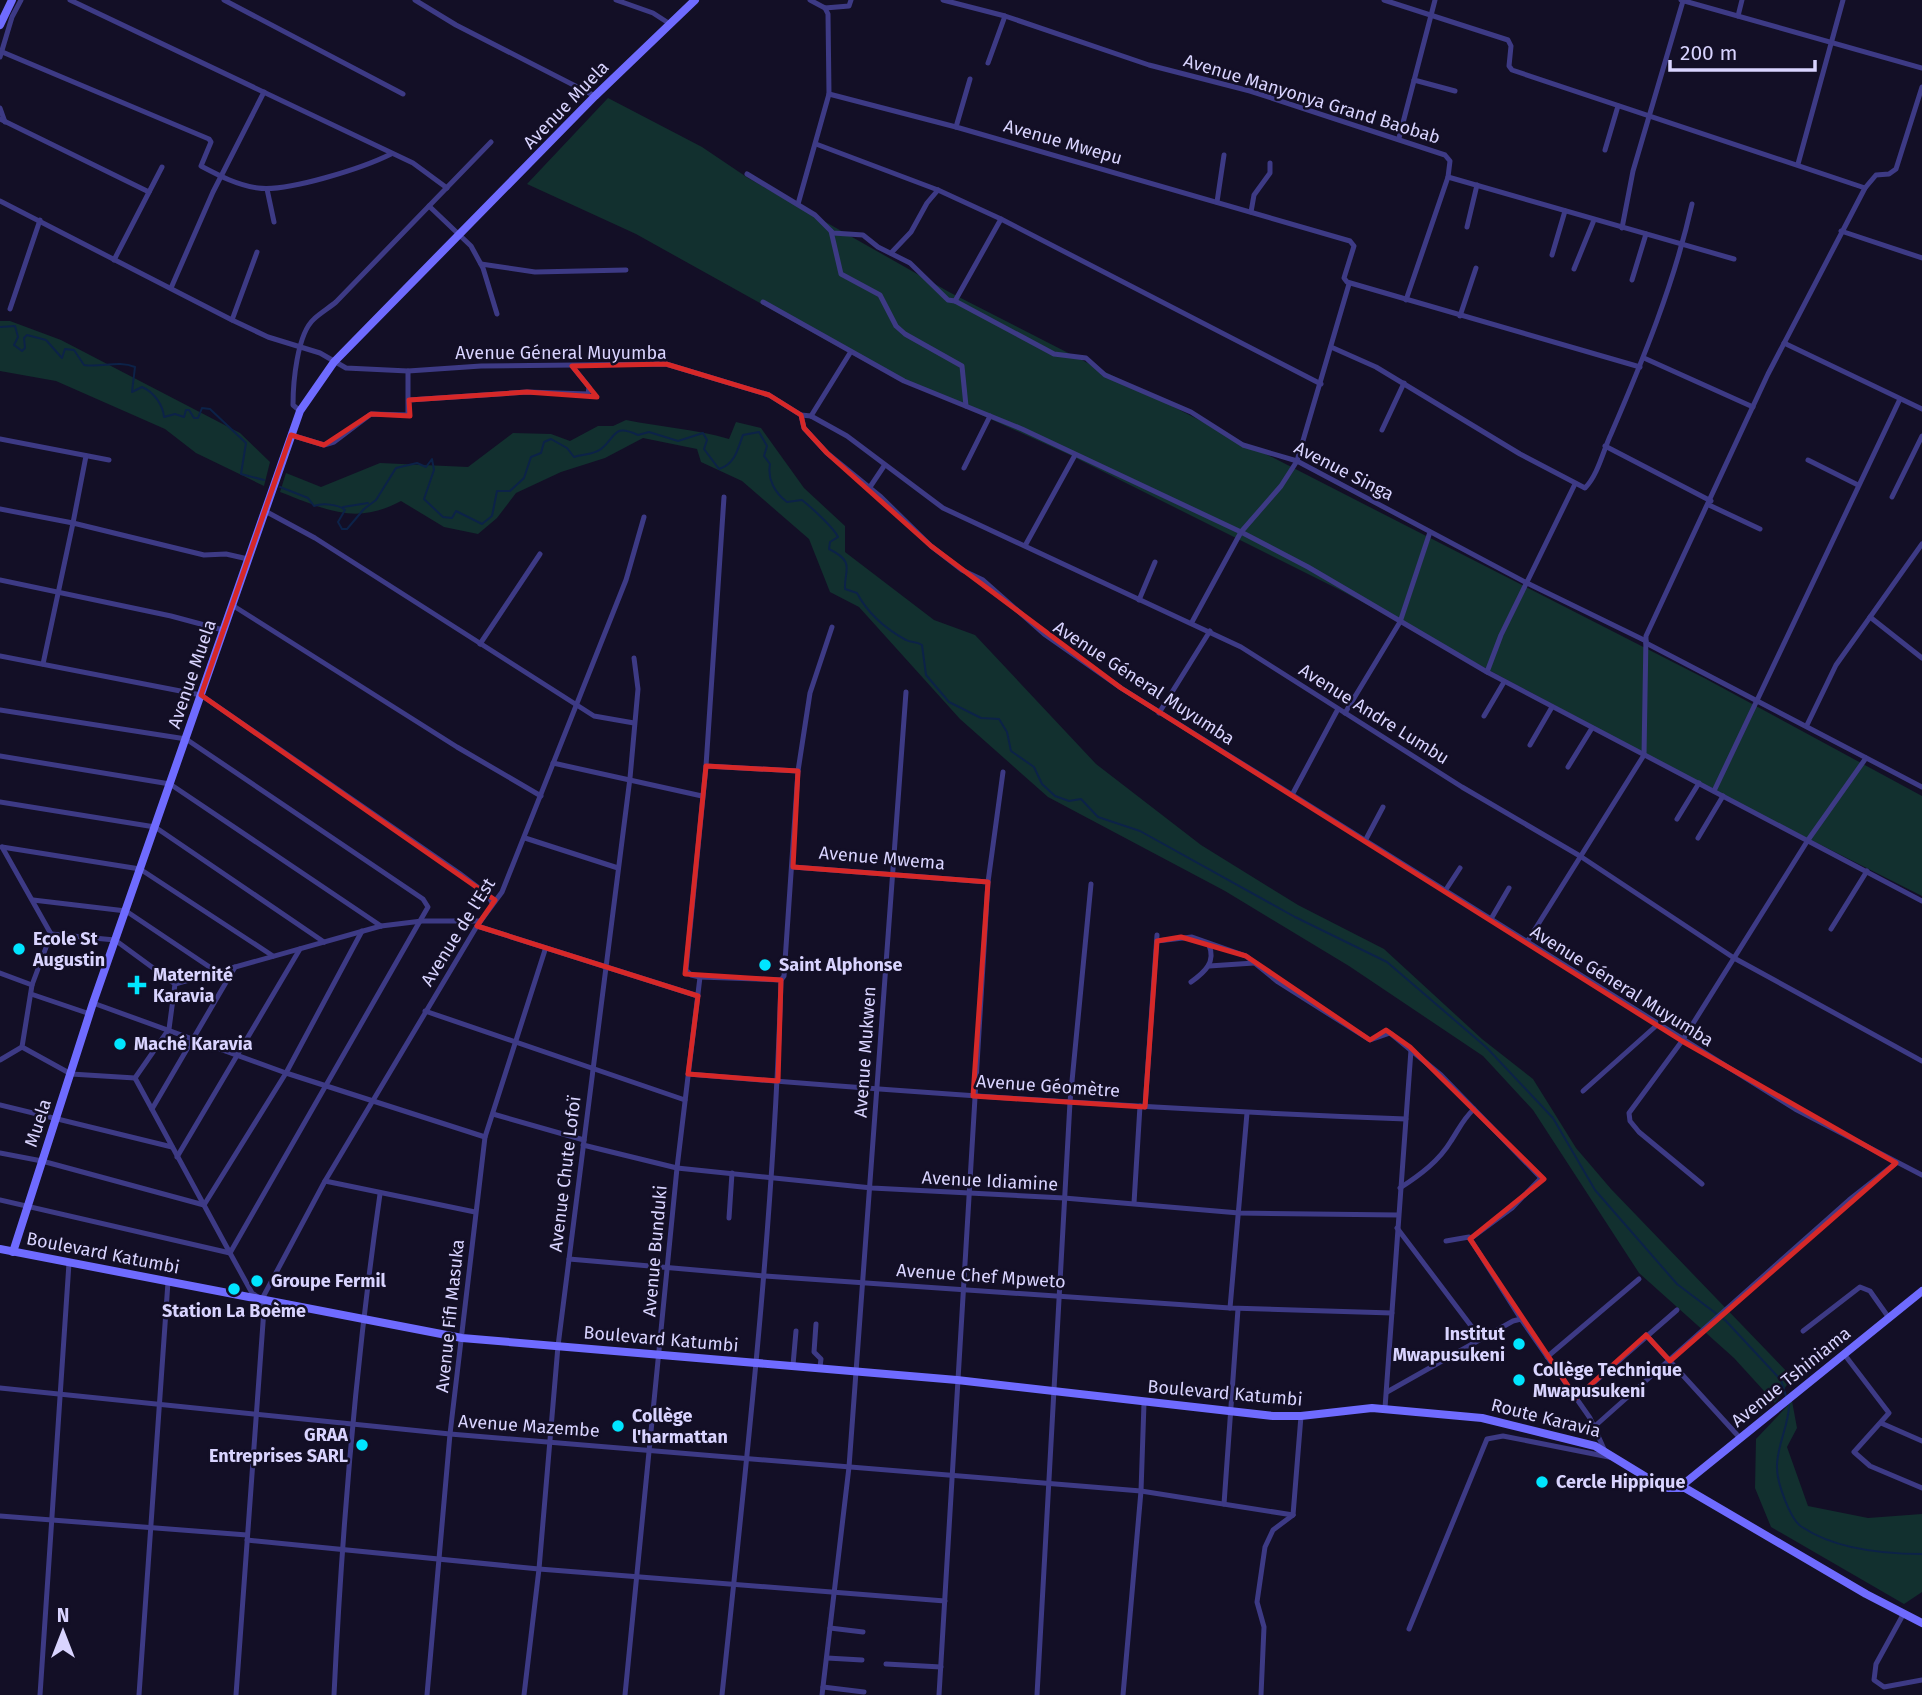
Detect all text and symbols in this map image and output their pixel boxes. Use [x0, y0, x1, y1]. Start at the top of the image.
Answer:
scale bar [1670, 28, 1815, 72]
text: 200 m [1680, 40, 1737, 66]
street label: Avenue Manyonya Grand Baobab [1181, 49, 1443, 149]
street label: Avenue Muela [519, 56, 613, 154]
street label: Avenue Mwepu [1001, 115, 1125, 169]
street label: Avenue Géneral Muyumba [455, 342, 667, 364]
street label: Avenue Singa [1291, 437, 1397, 505]
street label: Avenue Géneral Muyumba [1049, 616, 1239, 750]
street label: Avenue Muela [163, 617, 221, 731]
street label: Avenue Andre Lumbu [1295, 659, 1453, 769]
street label: Avenue Mwema [818, 842, 946, 874]
street label: Avenue de l'Est [416, 873, 500, 990]
street label: Avenue Géneral Muyumba [1526, 921, 1718, 1051]
place label: Ecole St Augustin [32, 928, 105, 971]
marker: Ecole St Augustin [11, 941, 27, 957]
place label: Saint Alphonse [779, 954, 903, 976]
marker: Saint Alphonse [757, 957, 773, 973]
place label: Maternité Karavia [153, 964, 233, 1007]
marker: Maternité Karavia [127, 975, 147, 995]
street label: Avenue Mukwen [849, 986, 881, 1118]
place label: Maché Karavia [134, 1033, 253, 1055]
marker: Maché Karavia [112, 1036, 128, 1052]
street label: Avenue Géomètre [975, 1070, 1121, 1102]
street label: Avenue Chute Lofoï [545, 1094, 586, 1253]
street label: Muela [20, 1096, 56, 1150]
street label: Avenue Idiamine [921, 1166, 1059, 1196]
street label: Avenue Bunduki [638, 1184, 672, 1318]
street label: Boulevard Katumbi [25, 1227, 181, 1279]
street label: Avenue Fifi Masuka [431, 1238, 469, 1394]
street label: Avenue Chef Mpweto [896, 1259, 1066, 1293]
place label: Groupe Fermil [271, 1270, 387, 1292]
marker: Groupe Fermil [249, 1273, 265, 1289]
marker: Station La Boème [226, 1281, 242, 1297]
place label: Station La Boème [162, 1300, 306, 1322]
street label: Boulevard Katumbi [583, 1321, 739, 1357]
street label: Avenue Tshiniama [1727, 1322, 1855, 1432]
place label: Institut Mwapusukeni [1393, 1323, 1506, 1366]
marker: Institut Mwapusukeni [1511, 1336, 1527, 1352]
place label: Collège Technique Mwapusukeni [1533, 1359, 1682, 1402]
marker: Collège Technique Mwapusukeni [1511, 1372, 1527, 1388]
street label: Boulevard Katumbi [1147, 1375, 1303, 1411]
street label: Route Karavia [1489, 1394, 1603, 1442]
place label: Collège l'harmattan [632, 1405, 728, 1448]
street label: Avenue Mazembe [458, 1410, 600, 1442]
marker: Collège l'harmattan [610, 1418, 626, 1434]
place label: GRAA Entreprises SARL [209, 1424, 348, 1467]
marker: GRAA Entreprises SARL [354, 1437, 370, 1453]
place label: Cercle Hippique [1556, 1471, 1685, 1493]
marker: Cercle Hippique [1534, 1474, 1550, 1490]
north arrow [28, 1597, 98, 1667]
text: N [57, 1604, 69, 1627]

